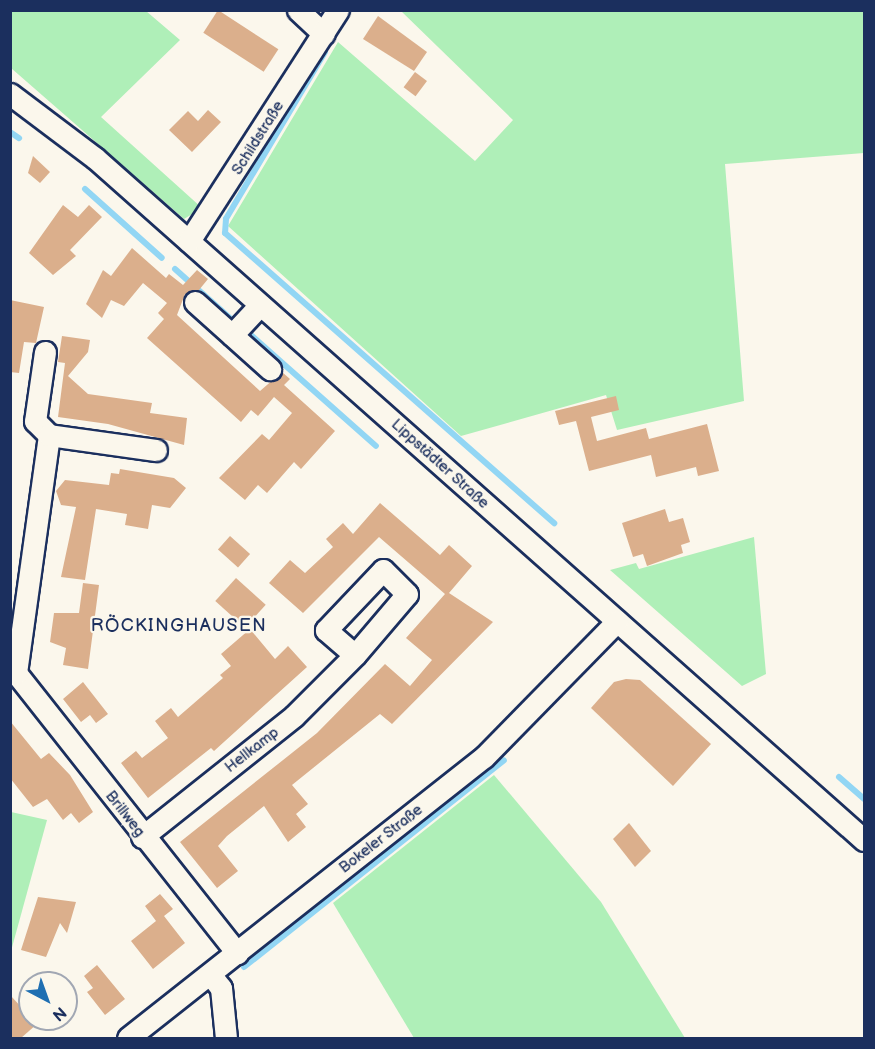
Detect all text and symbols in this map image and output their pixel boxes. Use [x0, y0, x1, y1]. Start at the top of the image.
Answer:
street label: Schildstraße [228, 98, 288, 178]
street label: Lippstädter Straße [387, 415, 493, 513]
district label: RÖCKINGHAUSEN [91, 615, 267, 637]
street label: Hellkamp [222, 723, 282, 777]
street label: Brillweg [101, 787, 149, 841]
street label: Bokeler Straße [336, 801, 426, 877]
north arrow [18, 971, 78, 1031]
text: N [48, 1002, 70, 1025]

